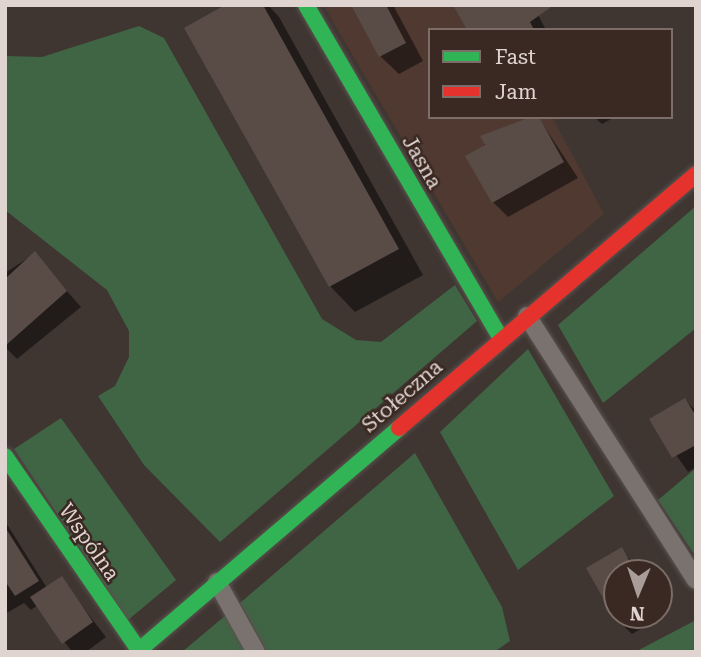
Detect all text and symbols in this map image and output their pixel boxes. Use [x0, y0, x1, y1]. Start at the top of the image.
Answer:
legend [428, 28, 673, 119]
text: Fast [495, 45, 536, 69]
text: Jam [495, 80, 537, 104]
street label: Jasna [397, 131, 447, 193]
street label: Stołeczna [357, 354, 447, 438]
street label: Wspólna [53, 499, 125, 585]
north arrow [603, 559, 673, 629]
text: N [630, 602, 645, 625]

